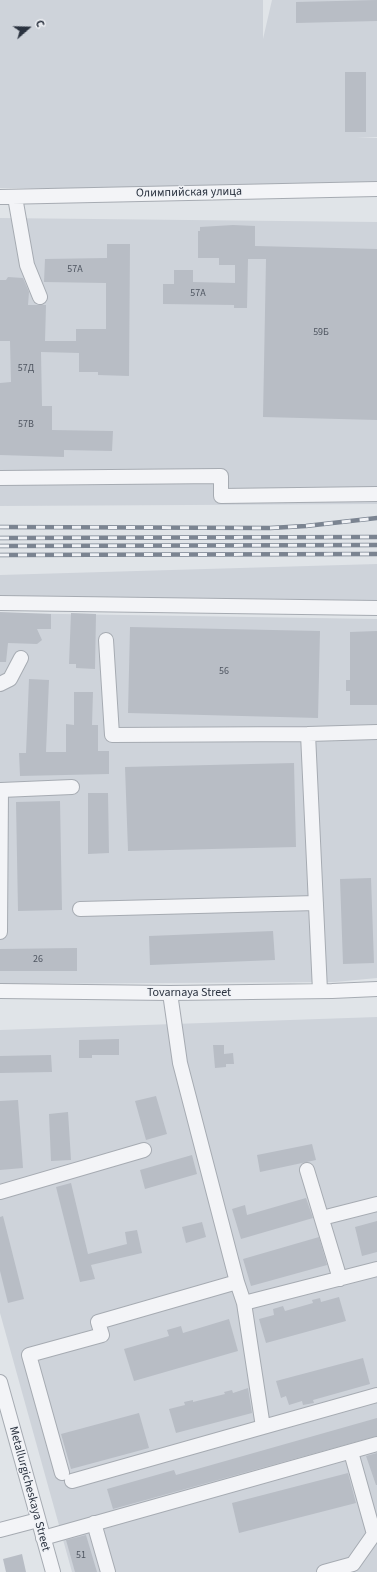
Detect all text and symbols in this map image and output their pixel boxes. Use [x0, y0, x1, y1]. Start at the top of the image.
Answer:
north arrow [8, 8, 48, 48]
text: С [32, 18, 48, 29]
street label: Олимпийская улица [136, 185, 242, 201]
house number: 57А [67, 264, 83, 276]
house number: 57А [190, 288, 206, 300]
house number: 59Б [313, 327, 329, 339]
house number: 57Д [18, 363, 34, 375]
house number: 57В [18, 419, 34, 431]
house number: 56 [219, 666, 229, 678]
house number: 26 [33, 954, 43, 966]
street label: Tovarnaya Street [147, 986, 231, 1000]
street label: Metallurgicheskaya Street [5, 1425, 53, 1553]
house number: 51 [76, 1550, 86, 1562]

